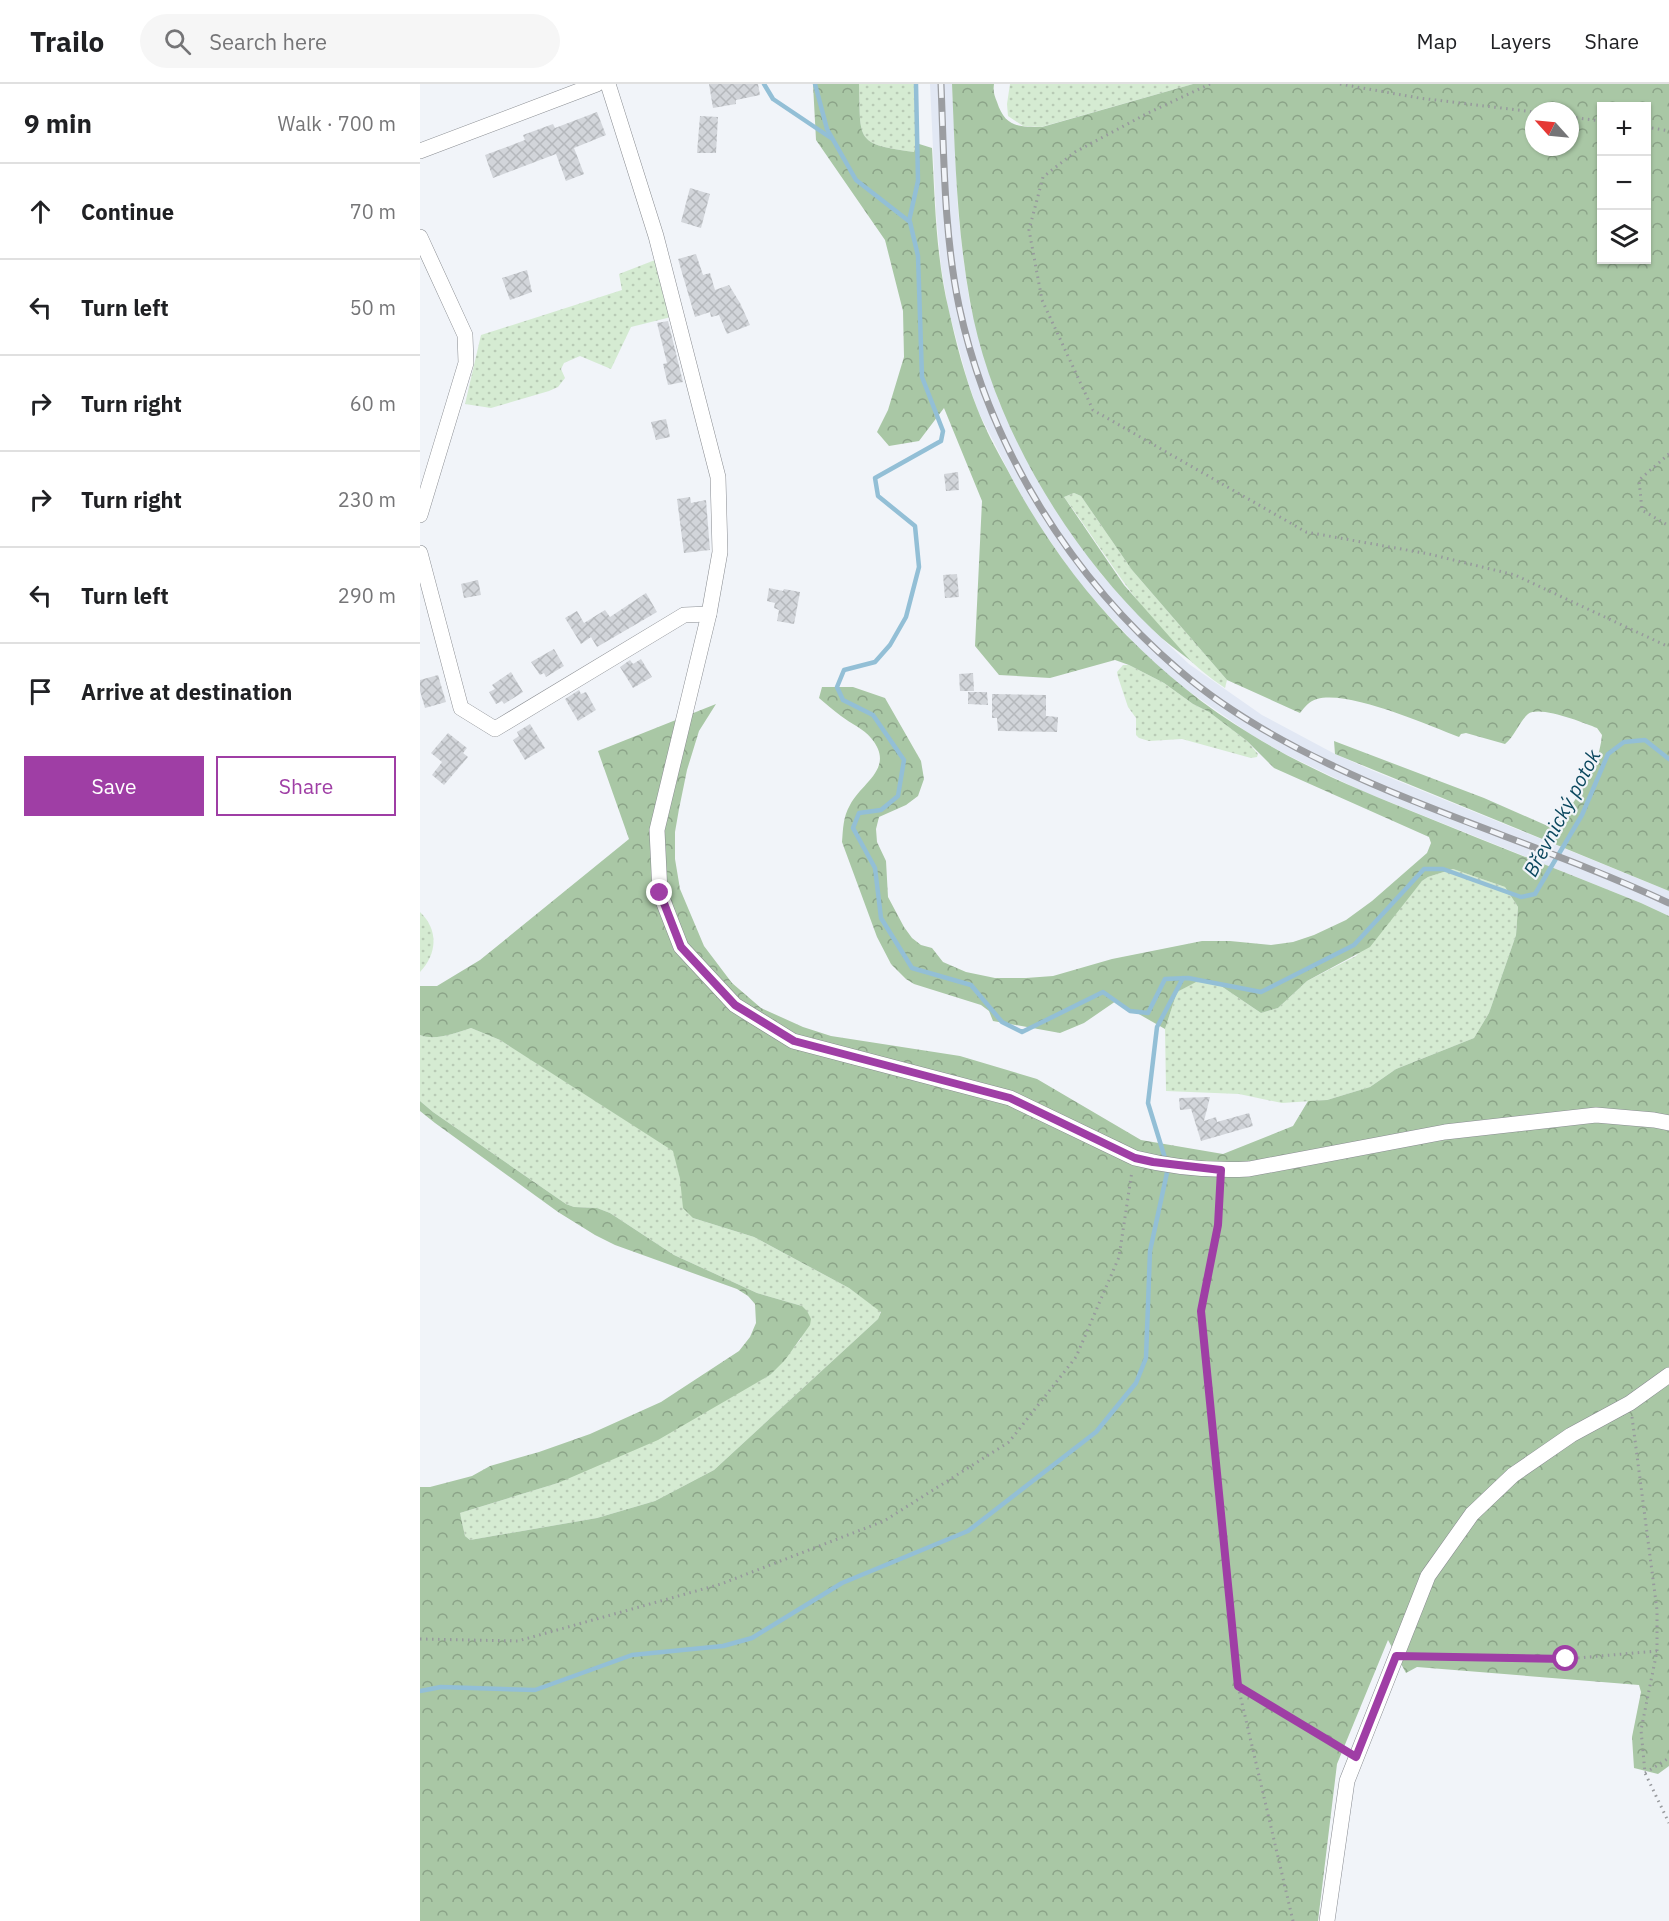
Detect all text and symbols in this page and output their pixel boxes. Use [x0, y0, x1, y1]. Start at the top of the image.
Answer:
search box [140, 14, 560, 68]
text: Trailo [30, 23, 104, 60]
icon: search [161, 25, 194, 58]
text: Search here [209, 27, 327, 56]
text: Map [1417, 27, 1457, 55]
text: Layers [1490, 27, 1552, 55]
text: Share [1585, 27, 1639, 55]
north arrow [1525, 102, 1579, 156]
map controls [1597, 102, 1651, 264]
button: + [1597, 102, 1651, 156]
text: 9 min [24, 106, 92, 140]
text: Walk · 700 m [278, 110, 396, 137]
button: − [1597, 156, 1651, 210]
icon: ahead [24, 195, 57, 228]
text: Continue [81, 197, 174, 226]
text: 70 m [350, 198, 396, 225]
button: layers [1597, 210, 1651, 264]
icon: left [24, 291, 57, 324]
text: Turn left [81, 293, 169, 322]
text: 50 m [350, 294, 396, 321]
icon: right [24, 387, 57, 420]
text: Turn right [81, 389, 182, 418]
text: 60 m [350, 390, 396, 417]
icon: right [24, 483, 57, 516]
text: Turn right [81, 485, 182, 514]
text: 230 m [338, 486, 396, 513]
icon: left [24, 579, 57, 612]
text: Turn left [81, 581, 169, 610]
text: 290 m [338, 582, 396, 609]
icon: arrive [24, 675, 57, 708]
text: Arrive at destination [81, 677, 292, 706]
water label: Břevnický potok [1517, 744, 1607, 881]
button: Save [24, 756, 204, 816]
button: Share [216, 756, 396, 816]
route end [646, 879, 672, 905]
route start [1552, 1645, 1578, 1671]

